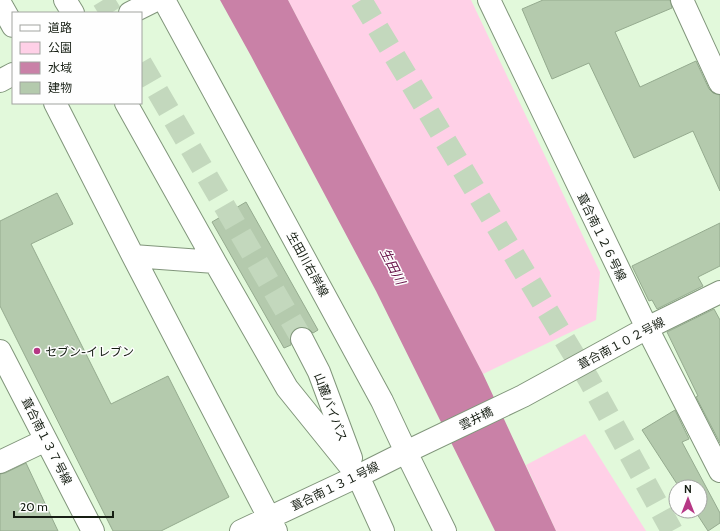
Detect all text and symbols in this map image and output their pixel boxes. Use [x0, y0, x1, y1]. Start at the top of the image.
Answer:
legend [12, 12, 142, 104]
text: 道路 [48, 20, 72, 35]
text: 公園 [48, 40, 72, 55]
text: 水域 [48, 60, 72, 75]
text: 建物 [48, 80, 72, 95]
street label: 葺合南１２６号線 [574, 191, 630, 283]
street label: 生田川右岸線 [284, 229, 332, 299]
water label: 生田川 [377, 245, 410, 289]
street label: 葺合南１０２号線 [575, 314, 667, 372]
place label: セブン-イレブン [45, 344, 134, 359]
marker: セブン-イレブン [32, 346, 42, 356]
street label: 山麓バイパス [311, 371, 351, 443]
street label: 葺合南１３７号線 [19, 395, 75, 487]
street label: 雲井橋 [457, 403, 495, 433]
street label: 葺合南１３１号線 [289, 458, 381, 514]
north arrow [668, 479, 708, 519]
text: N [684, 482, 692, 496]
scale bar [14, 493, 113, 519]
text: 20 m [20, 499, 48, 514]

